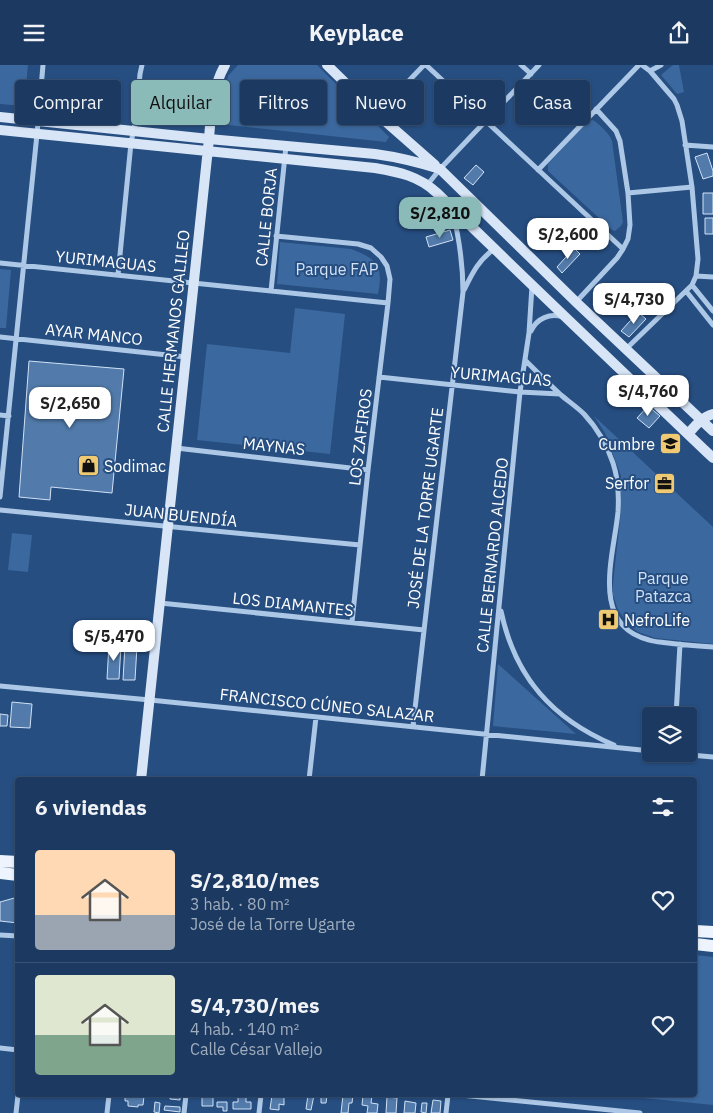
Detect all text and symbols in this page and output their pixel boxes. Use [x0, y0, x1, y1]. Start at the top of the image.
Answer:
text: Keyplace [309, 18, 404, 47]
icon: menu [20, 19, 48, 47]
icon: share [665, 19, 693, 47]
chip: Comprar [15, 80, 121, 125]
chip: Alquilar [131, 80, 230, 125]
chip: Filtros [240, 80, 327, 125]
chip: Nuevo [337, 80, 424, 125]
chip: Piso [434, 80, 505, 125]
chip: Casa [515, 80, 590, 125]
street label: CALLE BORJA [251, 167, 281, 267]
pin: S/2,810 [394, 197, 486, 239]
text: S/2,810 [410, 203, 470, 223]
pin: S/2,600 [522, 217, 614, 260]
text: S/2,600 [538, 224, 598, 244]
street label: CALLE HERMANOS GALILEO [152, 229, 194, 433]
street label: YURIMAGUAS [55, 246, 157, 276]
park label: Parque FAP [296, 259, 379, 279]
pin: S/4,730 [588, 283, 680, 325]
text: S/4,730 [604, 289, 664, 309]
street label: AYAR MANCO [44, 319, 144, 349]
street label: YURIMAGUAS [450, 362, 552, 390]
pin: S/4,760 [602, 375, 694, 417]
text: S/4,760 [618, 381, 678, 401]
pin: S/2,650 [24, 387, 116, 429]
street label: LOS ZAFIROS [344, 387, 376, 487]
text: S/2,650 [40, 393, 100, 413]
street label: JOSÉ DE LA TORRE UGARTE [402, 406, 447, 610]
school or university icon: Cumbre [659, 432, 683, 456]
street label: MAYNAS [242, 433, 306, 459]
place label: Cumbre [598, 434, 655, 454]
shop icon: Sodimac [76, 454, 100, 478]
place label: Sodimac [104, 456, 166, 476]
street label: CALLE BERNARDO ALCEDO [472, 456, 512, 654]
office icon: Serfor [653, 471, 677, 495]
place label: Serfor [605, 473, 649, 493]
street label: JUAN BUENDÍA [124, 498, 239, 531]
park label: Parque Patazca [635, 568, 691, 606]
street label: LOS DIAMANTES [231, 588, 355, 620]
hospital icon: NefroLife [596, 608, 620, 632]
place label: NefroLife [624, 610, 690, 630]
pin: S/5,470 [68, 619, 160, 662]
text: S/5,470 [84, 626, 144, 646]
street label: FRANCISCO CÚNEO SALAZAR [219, 683, 435, 726]
map controls [642, 707, 697, 762]
button: layers [642, 707, 697, 762]
text: 6 viviendas [35, 793, 147, 821]
icon: filters [649, 793, 677, 821]
text: S/2,810/mes [190, 866, 320, 894]
icon: home [75, 870, 135, 930]
icon: heart [649, 886, 677, 914]
text: 3 hab. · 80 m² [190, 894, 290, 914]
text: José de la Torre Ugarte [190, 914, 355, 934]
text: S/4,730/mes [190, 991, 320, 1019]
icon: home [75, 995, 135, 1055]
icon: heart [649, 1011, 677, 1039]
text: 4 hab. · 140 m² [190, 1019, 299, 1039]
text: Calle César Vallejo [190, 1039, 323, 1059]

